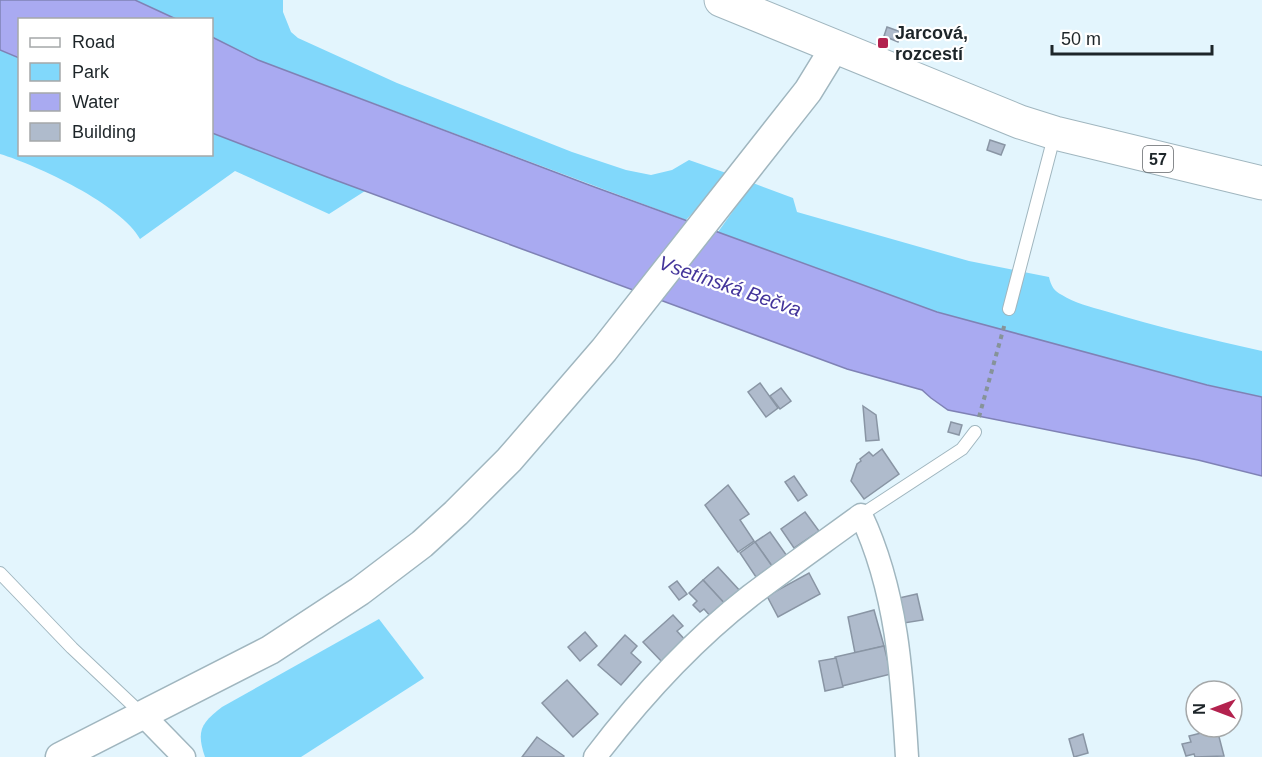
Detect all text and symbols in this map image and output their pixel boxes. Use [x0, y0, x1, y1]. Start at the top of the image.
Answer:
legend [18, 18, 213, 156]
scale bar [1052, 18, 1212, 56]
place label: Jarcová, rozcestí [895, 23, 968, 64]
text: 50 m [1061, 29, 1101, 49]
text: Road [72, 32, 115, 52]
marker: Jarcová, rozcestí [876, 36, 890, 50]
text: Park [72, 62, 110, 82]
text: Water [72, 92, 119, 112]
text: Building [72, 122, 136, 142]
road number: 57 [1143, 146, 1173, 172]
water label: Vsetínská Bečva [656, 251, 804, 321]
north arrow [1184, 679, 1244, 739]
text: N [1191, 703, 1208, 715]

